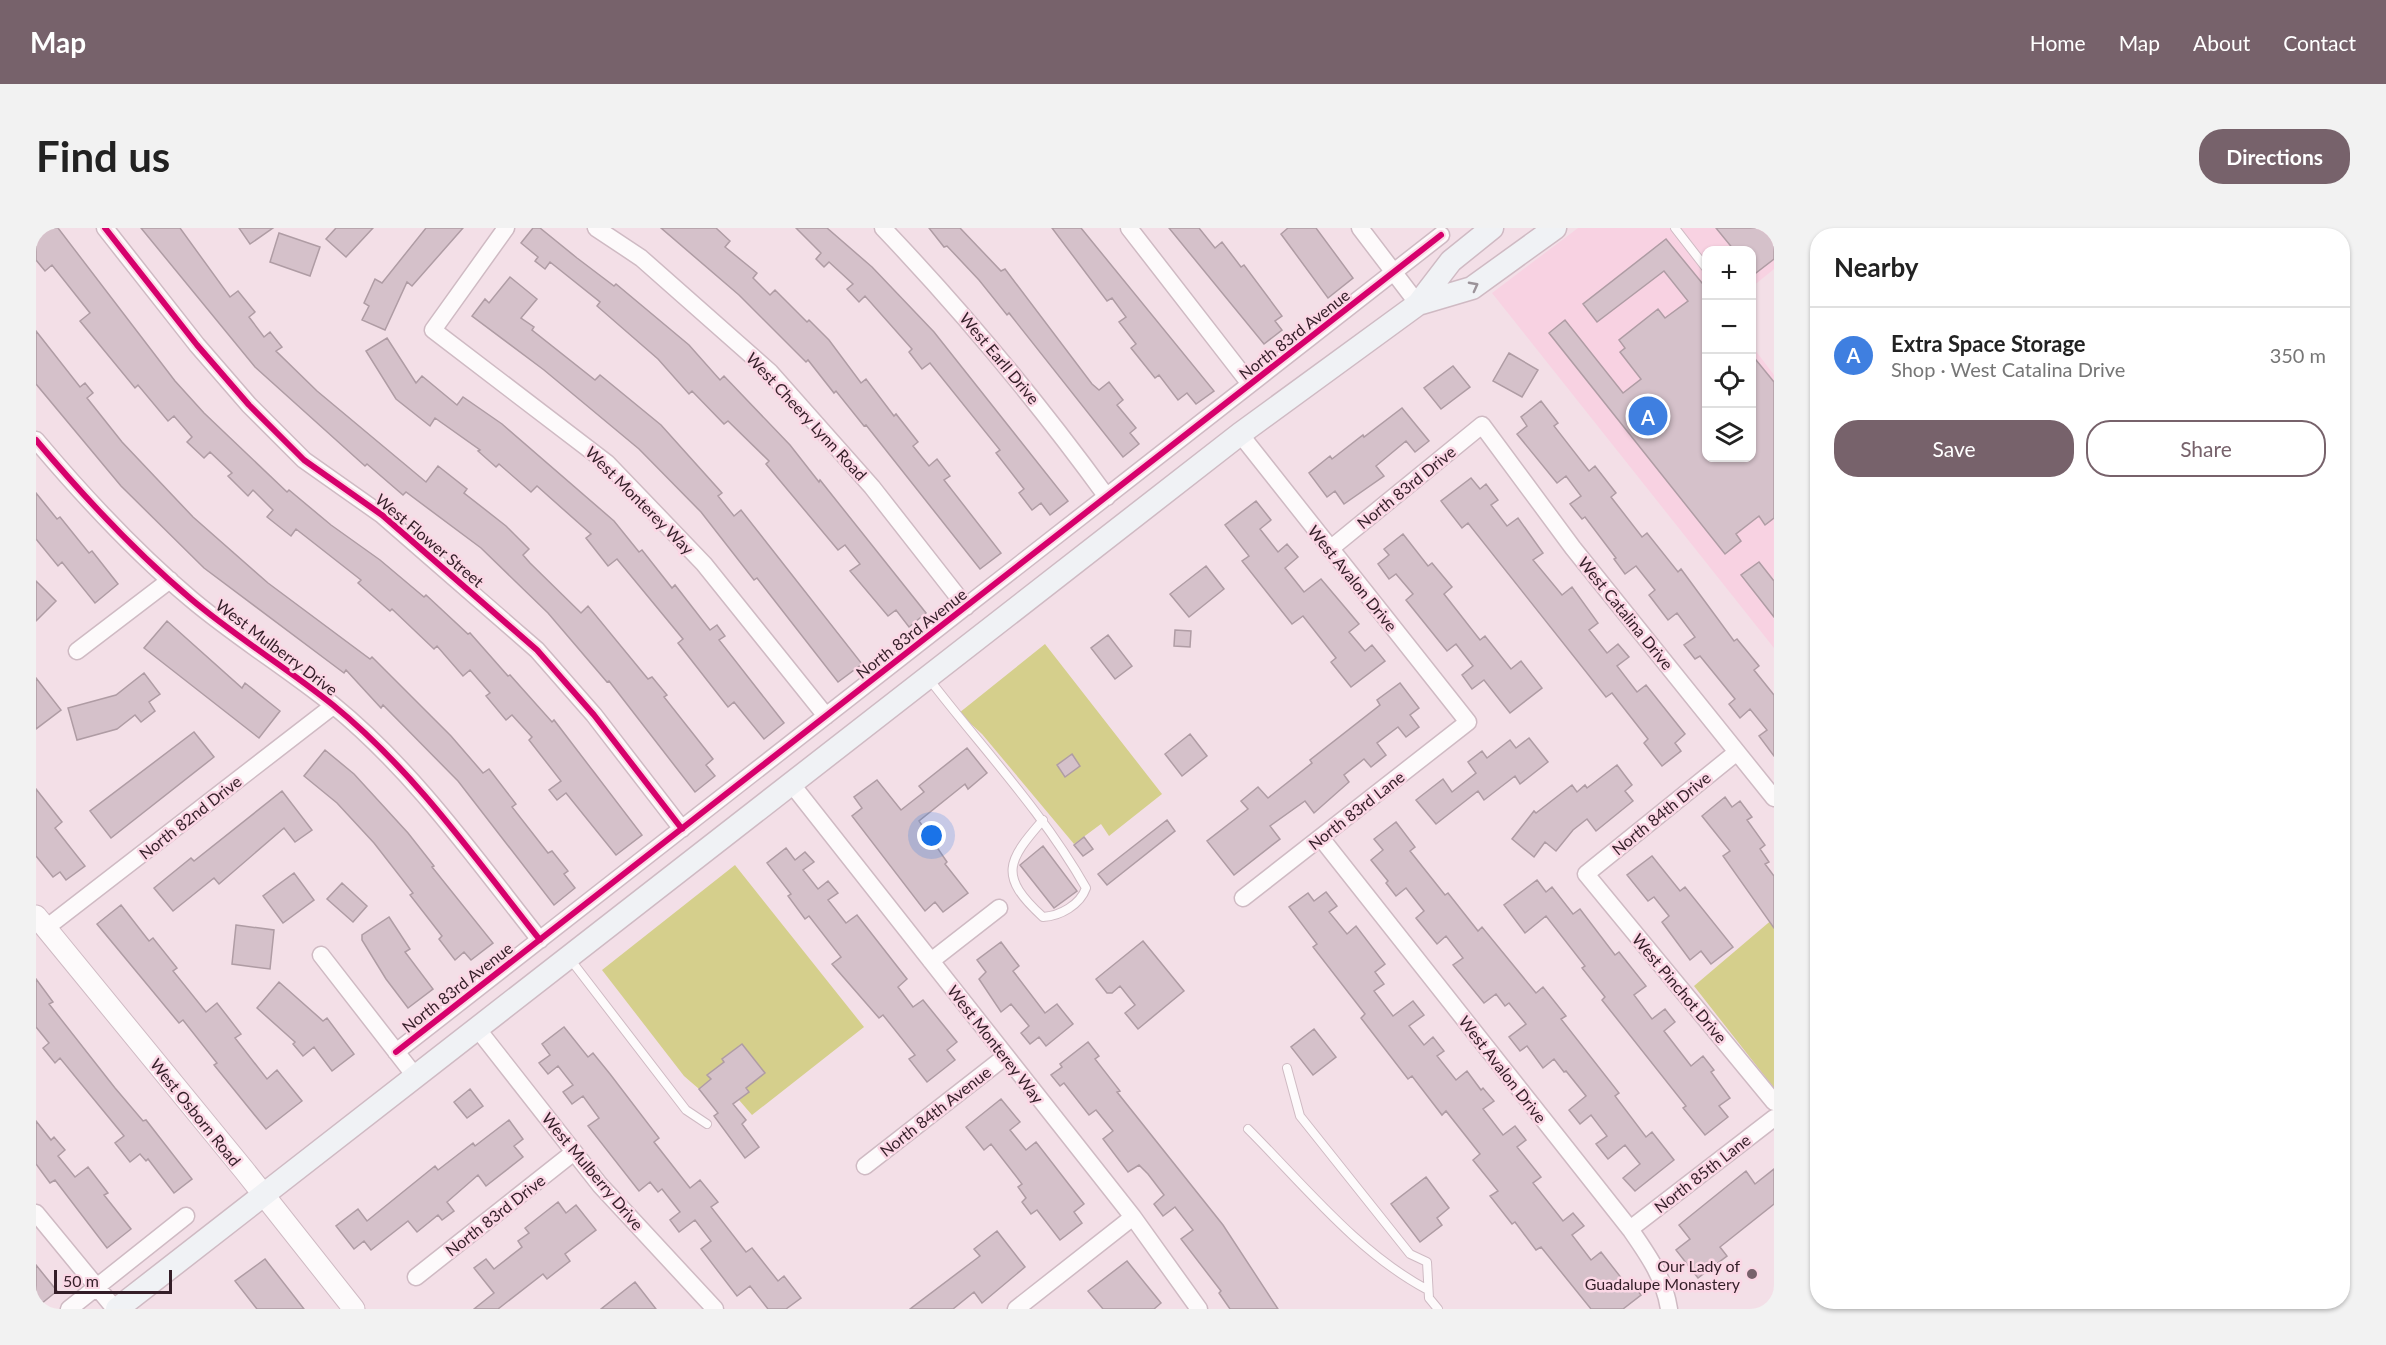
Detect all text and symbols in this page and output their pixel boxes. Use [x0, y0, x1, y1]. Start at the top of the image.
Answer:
text: Map [30, 25, 86, 59]
text: Home [2030, 30, 2086, 55]
text: Map [2119, 30, 2160, 55]
text: About [2193, 30, 2250, 55]
text: Contact [2283, 30, 2356, 55]
button: Directions [2199, 129, 2350, 184]
text: Find us [36, 131, 170, 181]
map controls [1702, 246, 1756, 462]
button: + [1702, 246, 1756, 300]
text: Nearby [1834, 251, 1919, 283]
one-way arrow [1468, 282, 1478, 293]
street label: North 83rd Avenue [1235, 285, 1353, 383]
button: − [1702, 300, 1756, 354]
street label: West Earll Drive [956, 308, 1044, 408]
text: Extra Space Storage [1891, 330, 2086, 357]
text: A [1847, 343, 1860, 367]
text: 350 m [2270, 343, 2326, 367]
street label: West Cheery Lynn Road [743, 348, 871, 484]
button: locate [1702, 354, 1756, 408]
text: Shop · West Catalina Drive [1891, 357, 2125, 381]
pin: A [1628, 394, 1668, 438]
button: layers [1702, 408, 1756, 462]
button: Save [1834, 420, 2074, 477]
button: Share [2086, 420, 2326, 477]
street label: West Monterey Way [582, 442, 698, 558]
street label: North 83rd Drive [1353, 442, 1459, 532]
street label: West Flower Street [372, 489, 488, 591]
street label: West Avalon Drive [1305, 521, 1401, 635]
street label: West Catalina Drive [1575, 553, 1677, 673]
street label: North 83rd Avenue [852, 584, 970, 682]
street label: West Mulberry Drive [212, 595, 342, 699]
street label: North 83rd Lane [1304, 767, 1408, 853]
street label: North 84th Drive [1608, 768, 1714, 858]
street label: North 82nd Drive [135, 771, 245, 863]
your location [917, 821, 946, 850]
street label: West Pinchot Drive [1629, 930, 1731, 1046]
street label: North 83rd Avenue [398, 938, 516, 1036]
street label: West Monterey Way [944, 981, 1048, 1107]
street label: West Avalon Drive [1455, 1012, 1551, 1126]
street label: West Osborn Road [147, 1054, 245, 1170]
street label: North 84th Avenue [876, 1062, 994, 1160]
street label: West Mulberry Drive [538, 1108, 648, 1234]
street label: North 85th Lane [1650, 1130, 1754, 1216]
street label: North 83rd Drive [442, 1170, 548, 1260]
place label: Our Lady of Guadalupe Monastery [1585, 1256, 1741, 1293]
scale bar [54, 1267, 172, 1294]
marker: Our Lady of Guadalupe Monastery [1745, 1267, 1759, 1281]
text: 50 m [63, 1271, 99, 1290]

